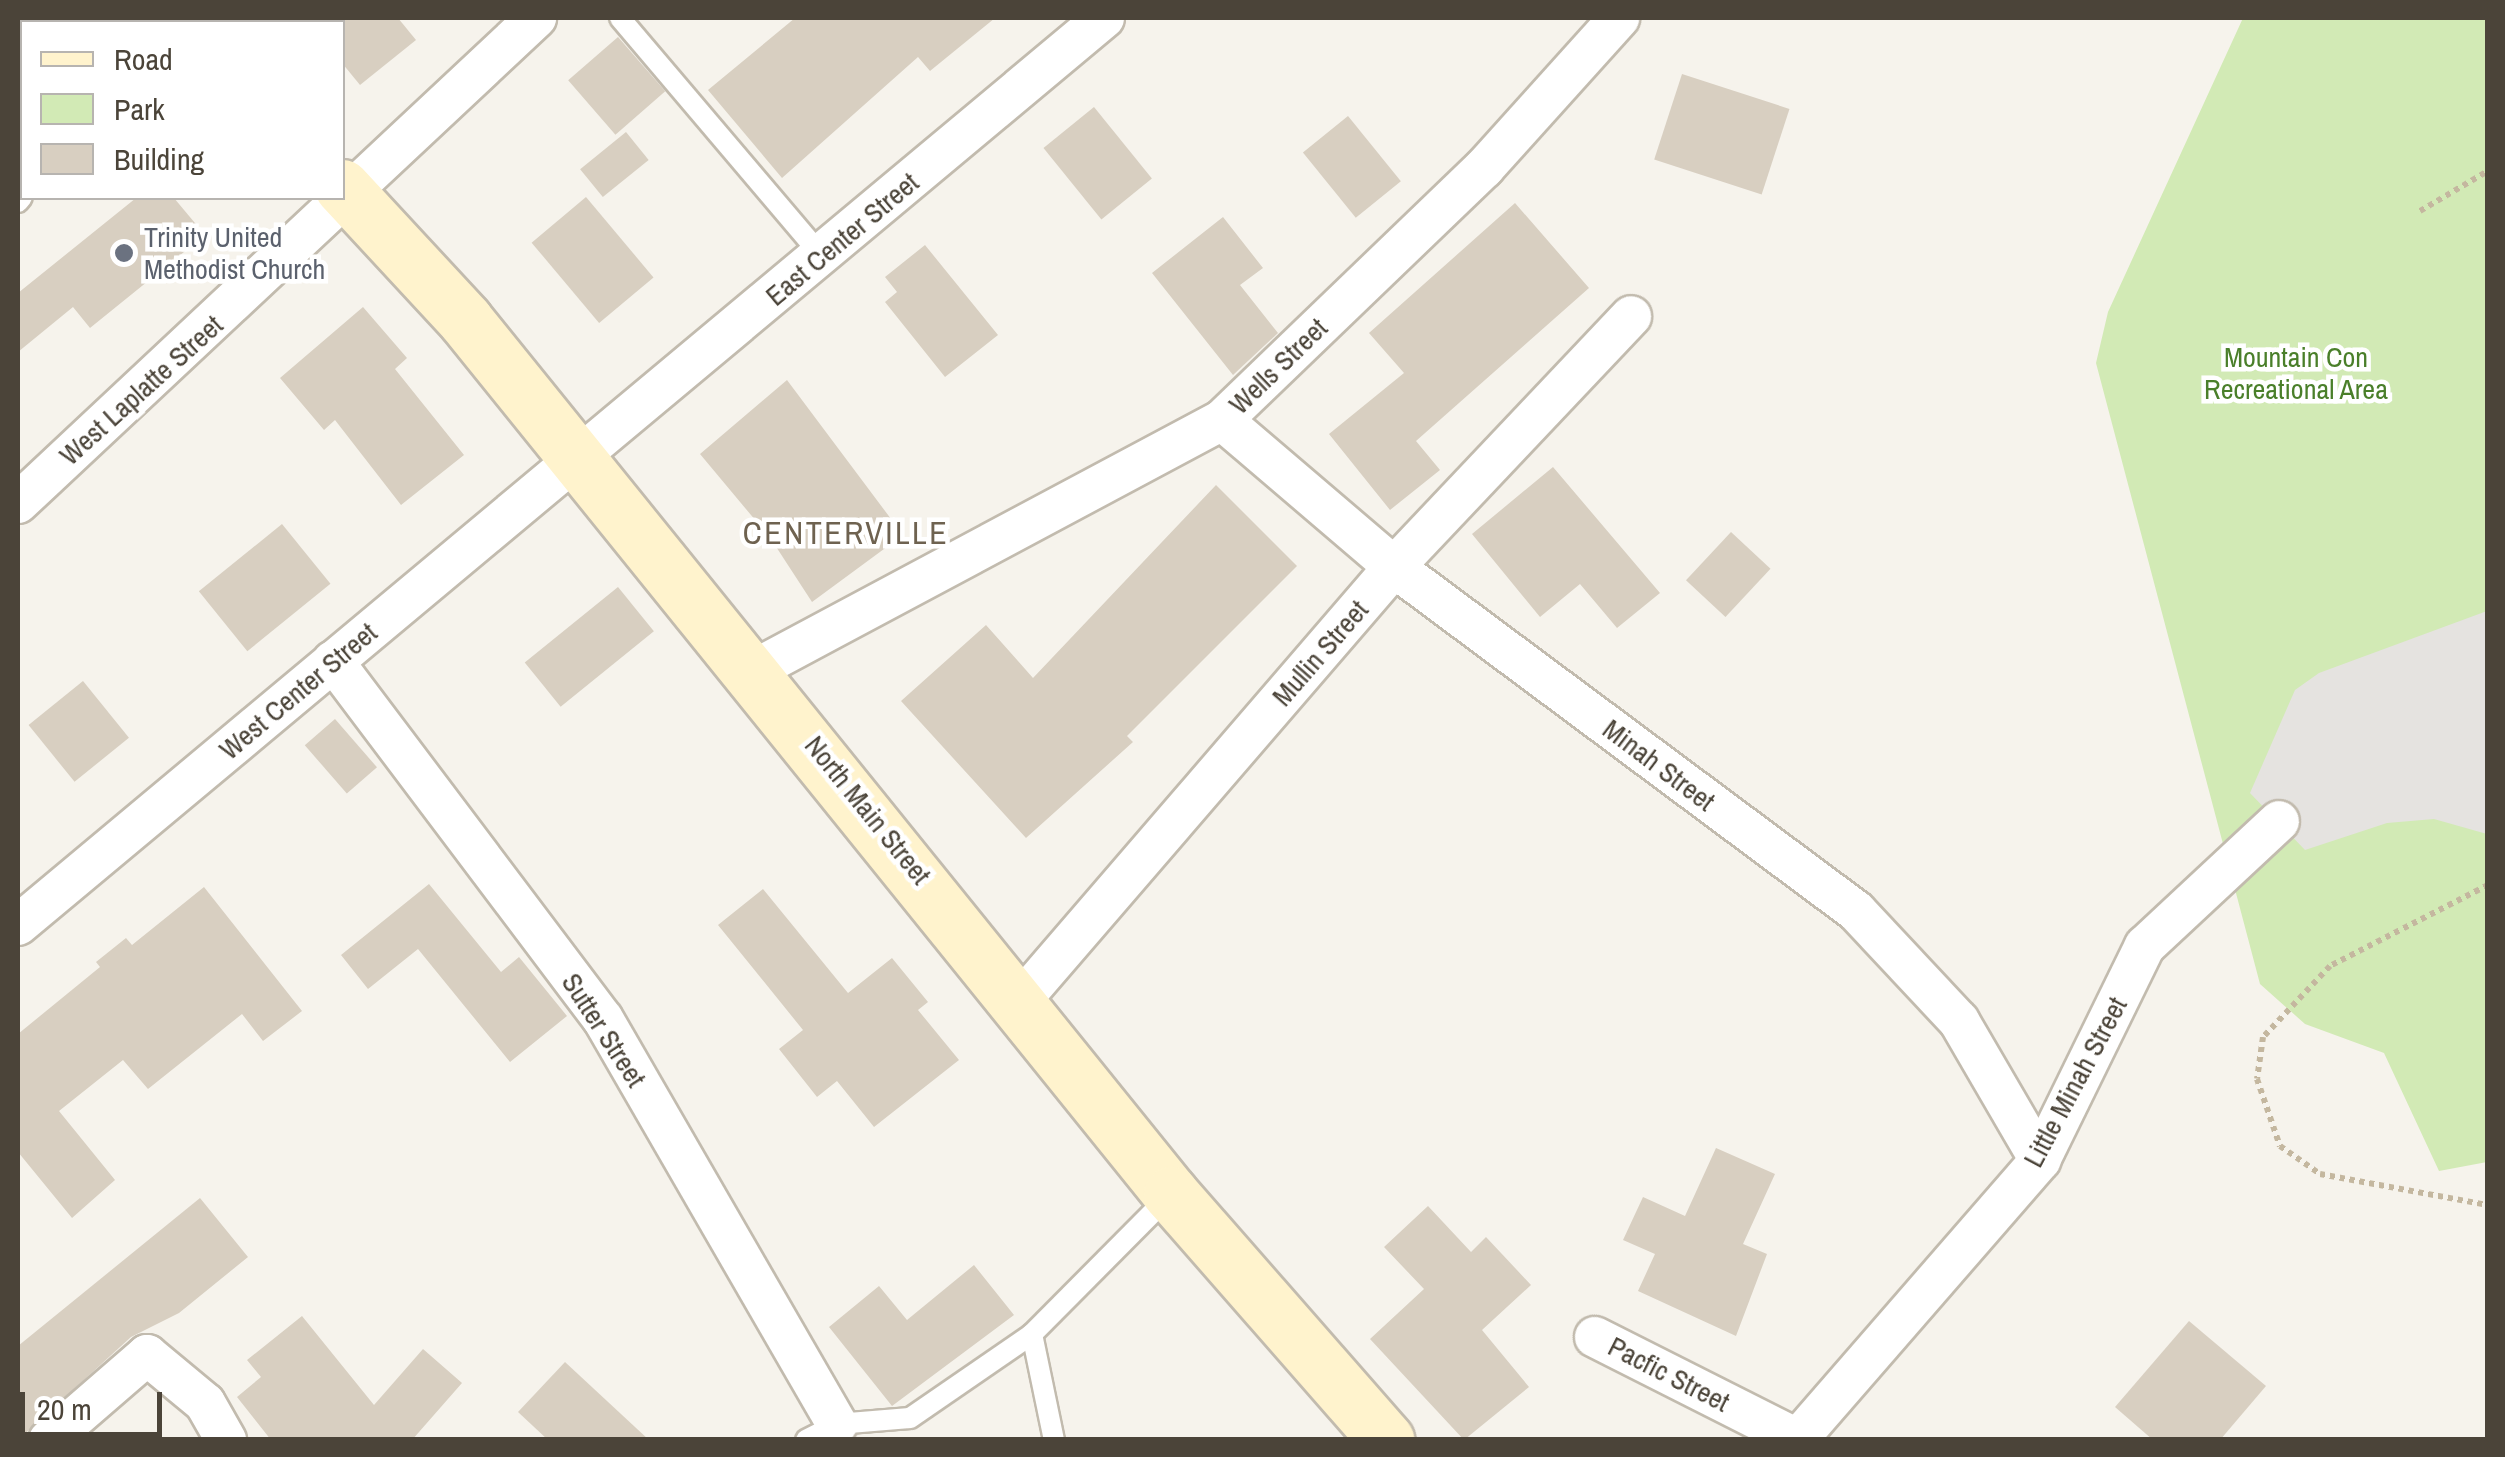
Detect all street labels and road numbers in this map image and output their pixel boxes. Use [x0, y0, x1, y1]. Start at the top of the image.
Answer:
street label: East Center Street [759, 165, 925, 313]
street label: West Laplatte Street [53, 308, 229, 472]
street label: Wells Street [1222, 311, 1334, 421]
street label: Mullin Street [1265, 593, 1375, 713]
street label: West Center Street [213, 616, 383, 766]
street label: Minah Street [1596, 712, 1722, 818]
street label: North Main Street [798, 729, 938, 891]
street label: Sutter Street [555, 967, 653, 1093]
street label: Little Minah Street [2016, 991, 2134, 1173]
street label: Pacfic Street [1603, 1329, 1735, 1419]

